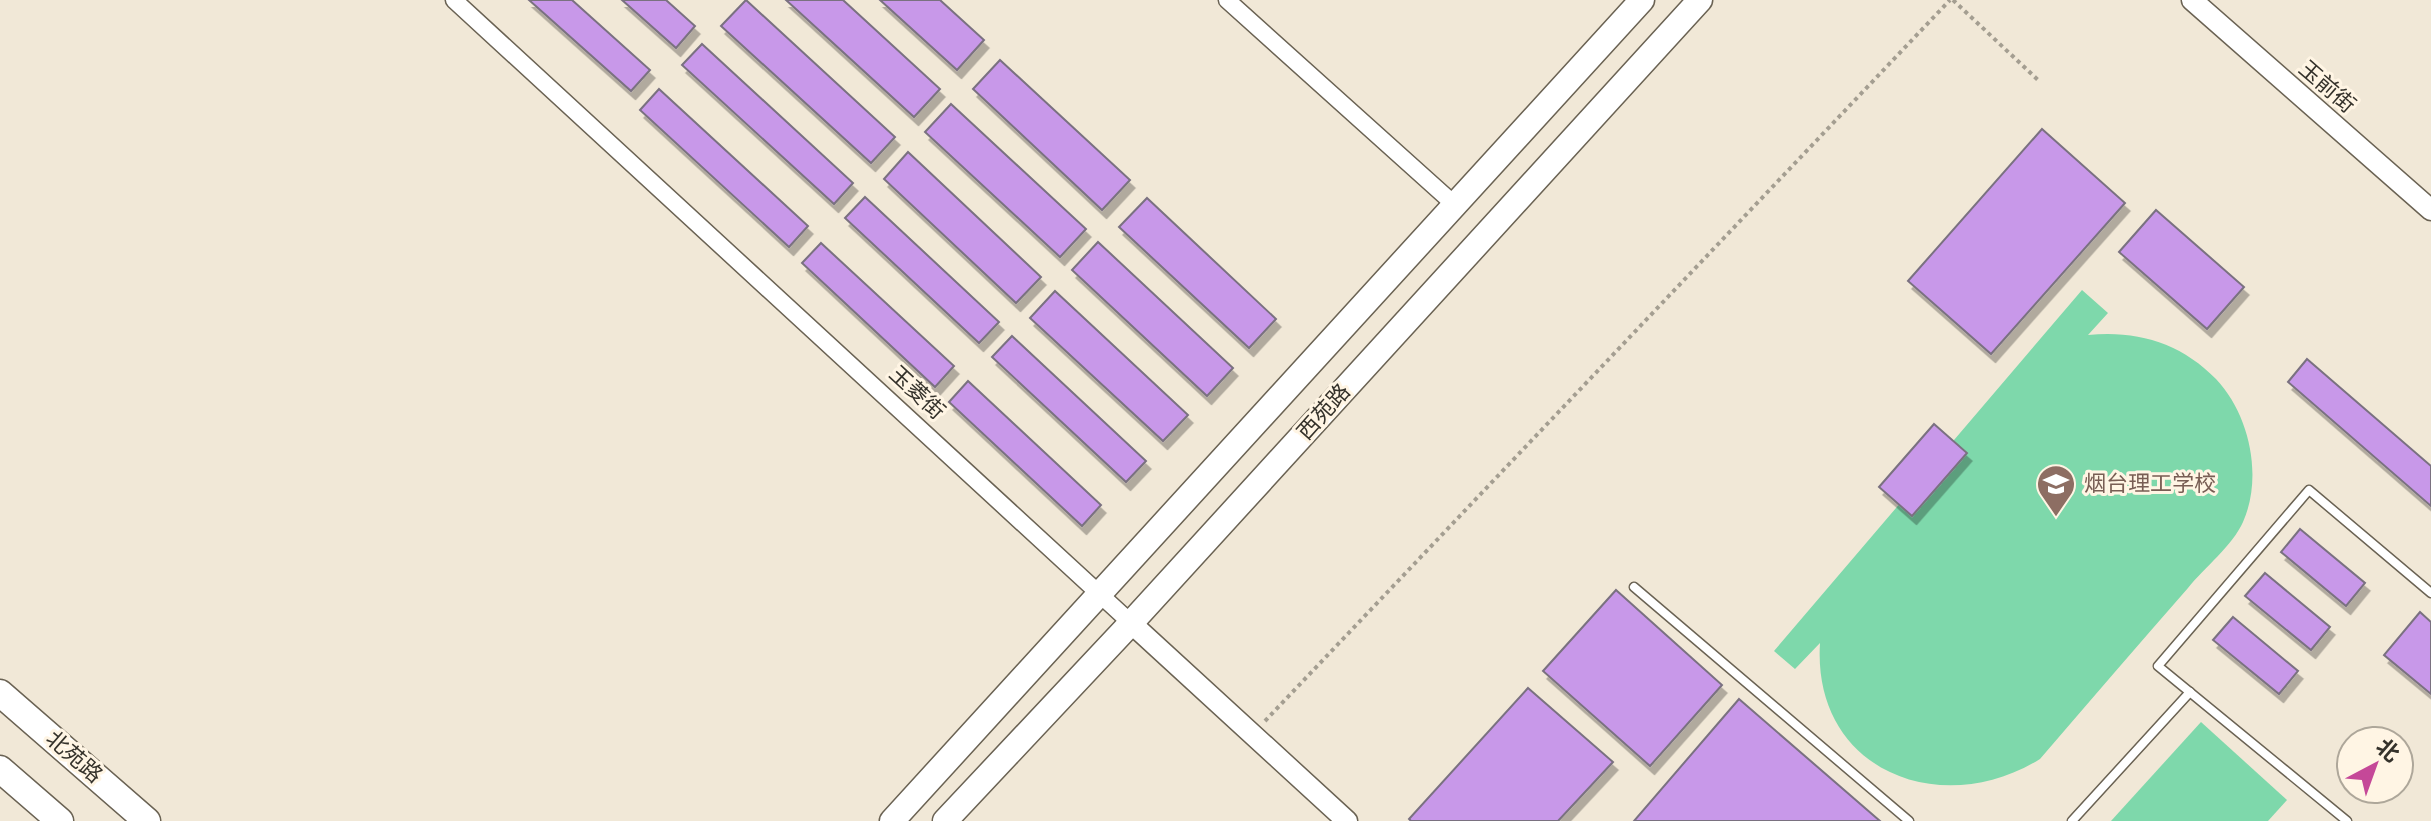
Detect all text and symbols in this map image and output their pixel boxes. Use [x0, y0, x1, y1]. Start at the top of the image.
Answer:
street label: 玉前街 [2292, 53, 2362, 121]
street label: 玉菱街 [882, 359, 952, 427]
street label: 西苑路 [1290, 377, 1358, 447]
school or university icon: 烟台理工学校 [2035, 463, 2077, 518]
place label: 烟台理工学校 [2084, 468, 2216, 500]
street label: 北苑路 [39, 723, 109, 791]
north arrow [2335, 725, 2415, 805]
text: 北 [2369, 731, 2406, 770]

